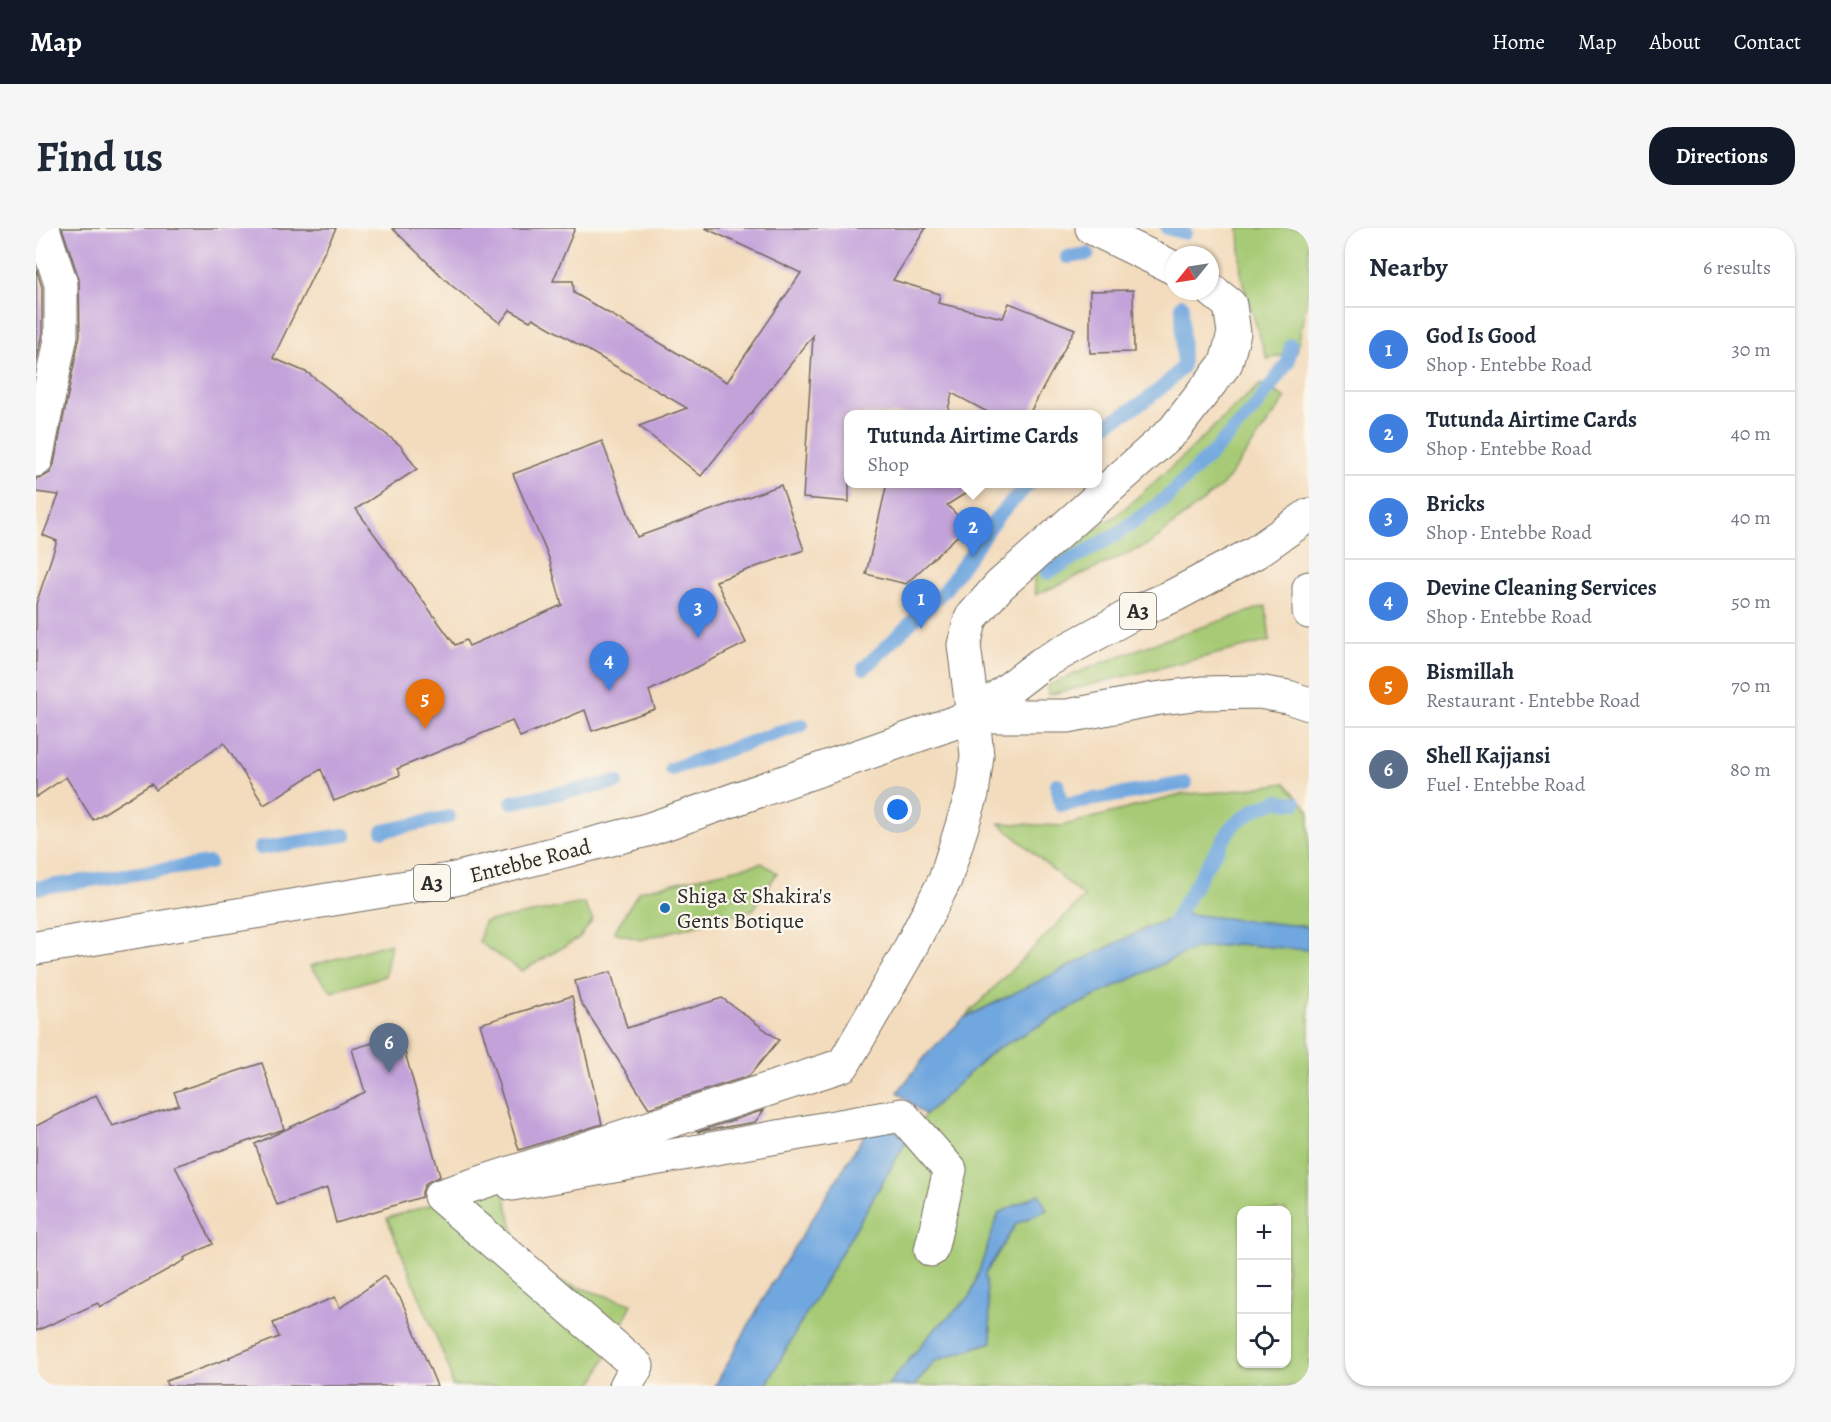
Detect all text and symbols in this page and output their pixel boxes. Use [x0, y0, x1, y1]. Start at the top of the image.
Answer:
text: Map [30, 23, 82, 61]
text: Home [1492, 28, 1545, 56]
text: Map [1578, 28, 1616, 56]
text: About [1649, 28, 1701, 56]
text: Contact [1734, 28, 1801, 56]
button: Directions [1649, 127, 1795, 185]
text: Find us [36, 128, 163, 185]
north arrow [1165, 246, 1219, 300]
text: Nearby [1369, 250, 1448, 285]
text: 6 results [1703, 254, 1771, 281]
text: God Is Good [1426, 321, 1536, 351]
text: 1 [1385, 336, 1392, 363]
text: 30 m [1731, 336, 1771, 363]
text: Shop · Entebbe Road [1426, 351, 1592, 378]
text: Tutunda Airtime Cards [1426, 405, 1637, 435]
popup [844, 410, 1102, 488]
text: 2 [1384, 420, 1393, 447]
text: 40 m [1731, 420, 1771, 447]
text: Tutunda Airtime Cards [868, 421, 1079, 451]
text: Shop · Entebbe Road [1426, 435, 1592, 462]
text: Shop [868, 451, 909, 478]
text: Bricks [1426, 489, 1485, 519]
text: 3 [1384, 504, 1393, 531]
text: 40 m [1731, 504, 1771, 531]
pin: 2 [954, 508, 992, 557]
text: Shop · Entebbe Road [1426, 519, 1592, 546]
text: Devine Cleaning Services [1426, 573, 1657, 603]
pin: 1 [902, 580, 940, 629]
pin: 3 [678, 588, 718, 638]
text: 4 [1384, 588, 1393, 615]
text: 50 m [1731, 588, 1771, 615]
road number: A3 [1120, 593, 1156, 629]
text: Shop · Entebbe Road [1426, 603, 1592, 630]
pin: 4 [590, 642, 628, 691]
text: Bismillah [1426, 657, 1514, 687]
text: 5 [1384, 672, 1393, 699]
text: 70 m [1731, 672, 1771, 699]
pin: 5 [406, 680, 444, 729]
text: Restaurant · Entebbe Road [1426, 687, 1640, 714]
text: Shell Kajjansi [1426, 741, 1550, 771]
text: 6 [1384, 756, 1393, 783]
text: 80 m [1730, 756, 1771, 783]
text: Fuel · Entebbe Road [1426, 771, 1585, 798]
your location [883, 795, 912, 824]
street label: Entebbe Road [467, 831, 594, 891]
road number: A3 [414, 865, 450, 901]
place label: Shiga & Shakira's Gents Botique [677, 881, 832, 936]
marker: Shiga & Shakira's Gents Botique [658, 901, 672, 915]
pin: 6 [370, 1024, 408, 1073]
map controls [1237, 1206, 1291, 1368]
button: + [1237, 1206, 1291, 1260]
button: − [1237, 1260, 1291, 1314]
button: locate [1237, 1314, 1291, 1368]

